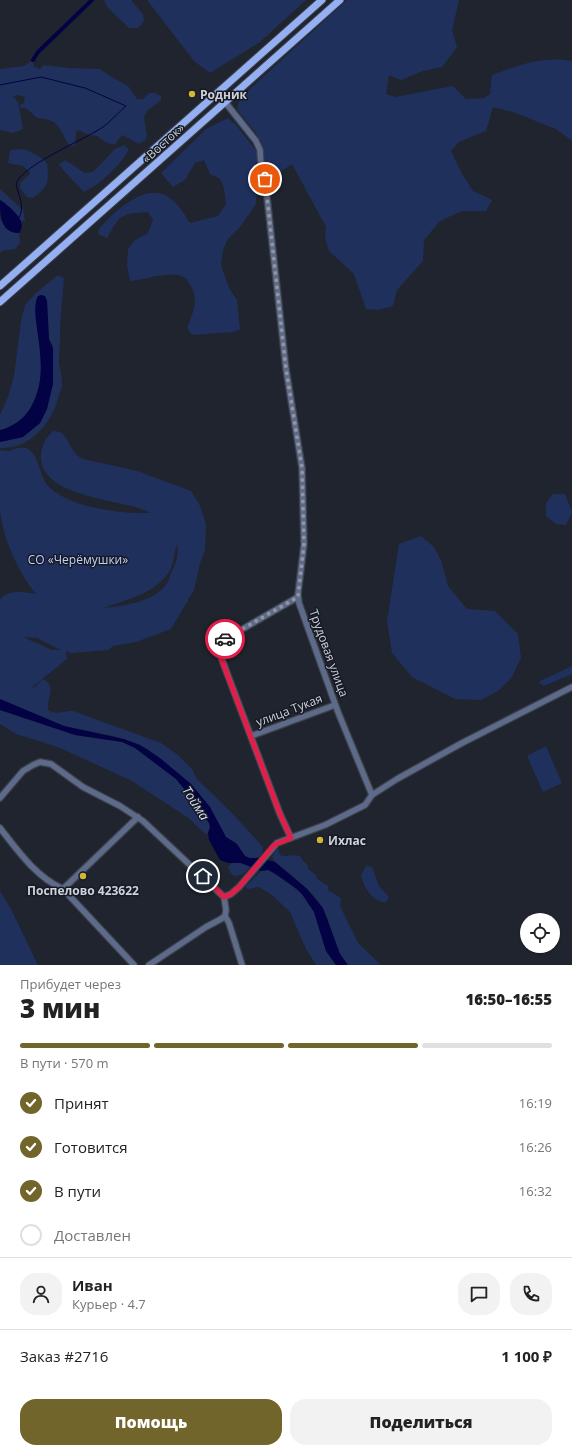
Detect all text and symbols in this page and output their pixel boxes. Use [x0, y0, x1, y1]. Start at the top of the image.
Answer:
place label: Родник [200, 86, 248, 103]
marker: Родник [187, 89, 197, 99]
street label: «Восток» [138, 119, 188, 167]
pin [248, 162, 282, 196]
icon: bag [254, 168, 276, 190]
park label: СО «Черёмушки» [28, 551, 128, 568]
street label: Трудовая улица [305, 607, 353, 699]
courier [205, 619, 245, 659]
icon: car [214, 628, 236, 650]
street label: улица Тукая [253, 690, 325, 730]
water label: Тойма [178, 782, 214, 824]
place label: Ихлас [328, 832, 366, 849]
marker: Ихлас [315, 835, 325, 845]
pin [186, 859, 220, 893]
icon: home [192, 865, 214, 887]
marker: Поспелово 423622 [78, 871, 88, 881]
place label: Поспелово 423622 [27, 882, 139, 899]
map controls [520, 913, 560, 953]
button: locate [520, 913, 560, 953]
text: Прибудет через [20, 975, 121, 993]
text: 16:50–16:55 [466, 989, 552, 1009]
text: 3 мин [20, 990, 100, 1026]
text: В пути · 570 m [20, 1054, 109, 1072]
icon: check [20, 1092, 42, 1114]
text: Принят [54, 1093, 109, 1113]
text: 16:19 [519, 1094, 552, 1112]
icon: check [20, 1136, 42, 1158]
text: Готовится [54, 1137, 128, 1157]
text: 16:26 [519, 1138, 552, 1156]
icon: check [20, 1180, 42, 1202]
text: В пути [54, 1181, 101, 1201]
text: 16:32 [519, 1182, 552, 1200]
text: Доставлен [54, 1225, 131, 1245]
button: person [20, 1273, 62, 1315]
button: chat [458, 1273, 500, 1315]
button: phone [510, 1273, 552, 1315]
text: Иван [72, 1275, 113, 1295]
text: Курьер · 4.7 [72, 1295, 146, 1313]
text: Заказ #2716 [20, 1346, 108, 1366]
text: 1 100 ₽ [501, 1346, 552, 1366]
button: Помощь [20, 1399, 282, 1445]
button: Поделиться [290, 1399, 552, 1445]

